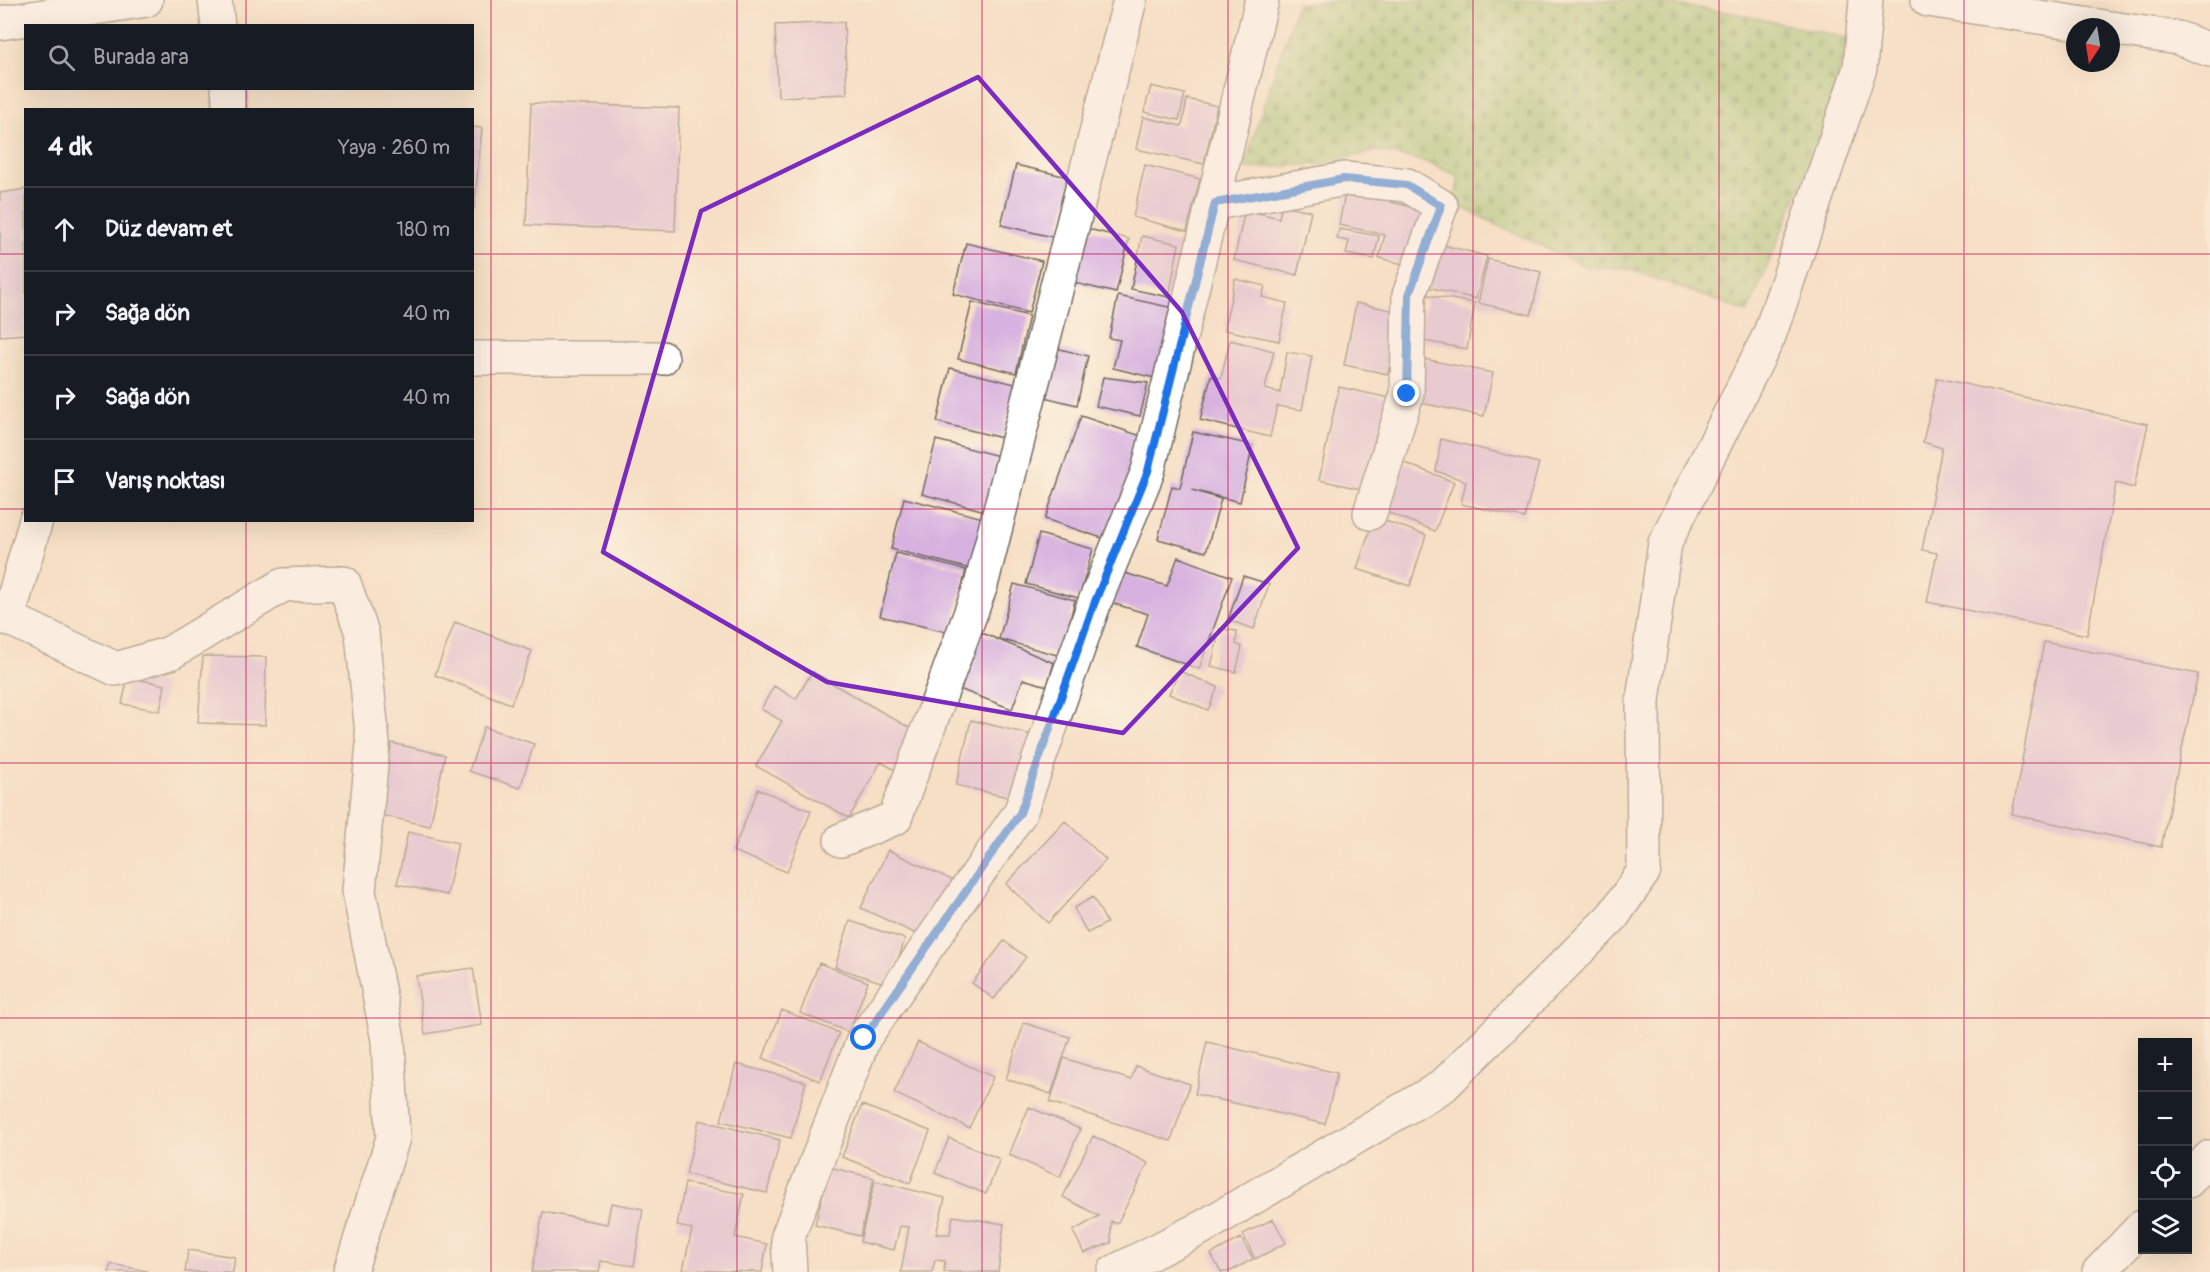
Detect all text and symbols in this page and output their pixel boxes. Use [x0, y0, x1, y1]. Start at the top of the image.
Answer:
north arrow [2066, 18, 2120, 72]
search box [24, 24, 474, 90]
icon: search [45, 41, 78, 74]
text: Burada ara [93, 43, 189, 71]
text: 4 dk [48, 131, 92, 163]
text: Yaya · 260 m [338, 135, 450, 160]
icon: ahead [48, 213, 81, 246]
text: Düz devam et [105, 215, 232, 243]
text: 180 m [396, 217, 450, 242]
icon: right [48, 297, 81, 330]
text: Sağa dön [105, 299, 190, 327]
text: 40 m [403, 301, 450, 326]
route end [1393, 380, 1419, 406]
icon: right [48, 381, 81, 414]
text: Sağa dön [105, 383, 190, 411]
text: 40 m [403, 385, 450, 410]
icon: arrive [48, 465, 81, 498]
text: Varış noktası [105, 467, 226, 495]
route start [850, 1024, 876, 1050]
map controls [2138, 1038, 2192, 1254]
button: + [2138, 1038, 2192, 1092]
button: − [2138, 1092, 2192, 1146]
button: locate [2138, 1146, 2192, 1200]
button: layers [2138, 1200, 2192, 1254]

